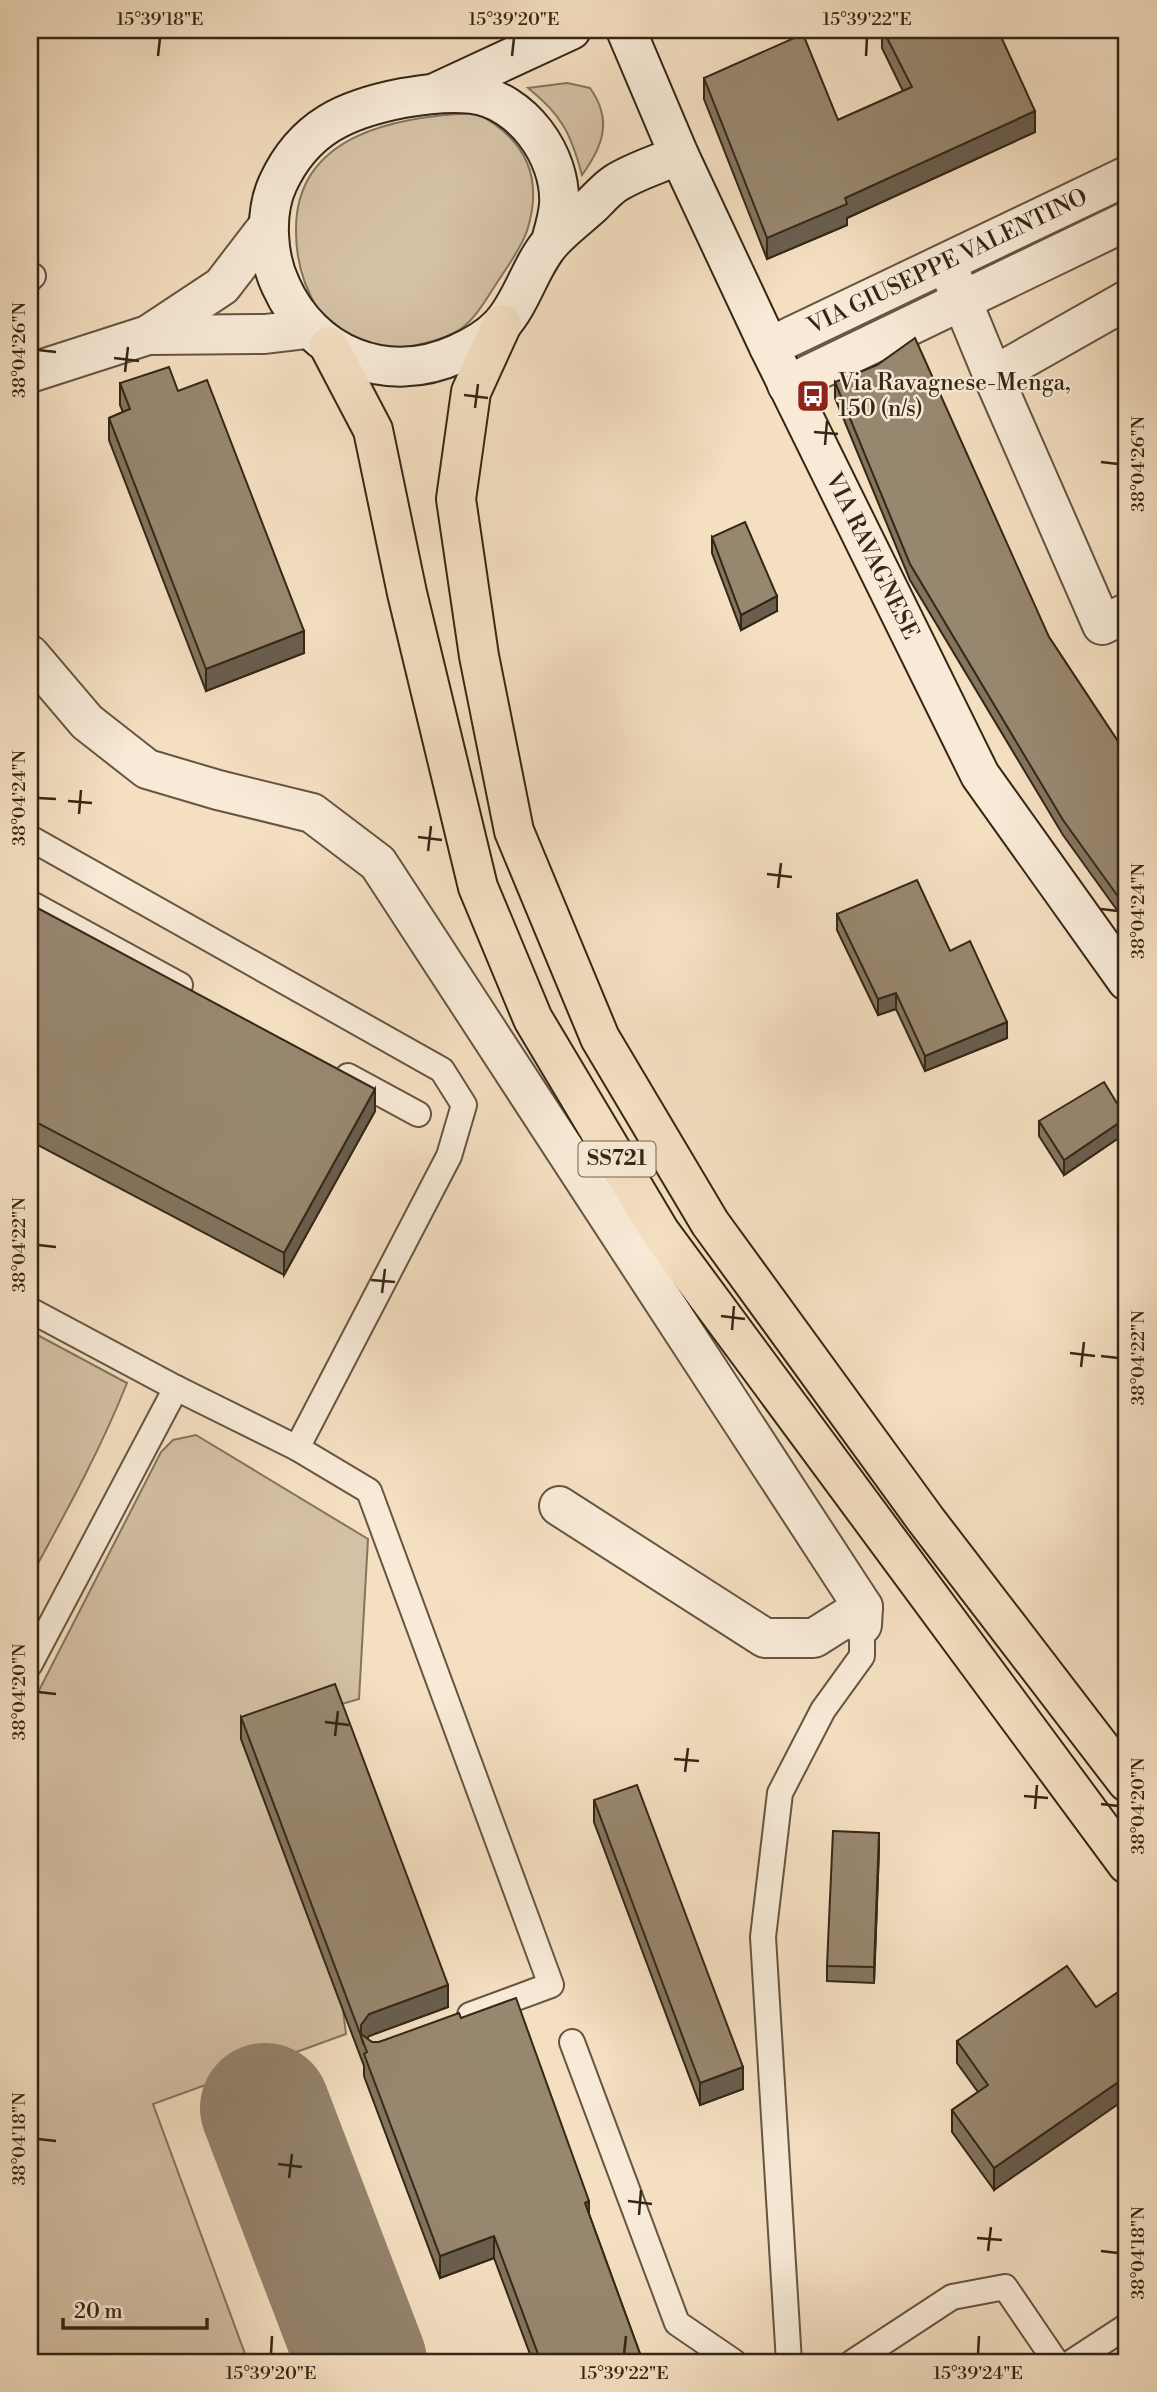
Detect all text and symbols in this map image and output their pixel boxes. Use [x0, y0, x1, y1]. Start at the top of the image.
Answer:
text: 15°39'18"E [116, 8, 204, 31]
text: 15°39'20"E [469, 8, 559, 31]
text: 15°39'22"E [822, 8, 912, 31]
street label: VIA GIUSEPPE VALENTINO [802, 183, 1092, 341]
text: 38°04'26"N [8, 301, 31, 398]
place label: Via Ravagnese-Menga, 150 (n/s) [837, 369, 1071, 423]
bus stop icon: Via Ravagnese-Menga, 150 (n/s) [794, 377, 832, 415]
text: 38°04'26"N [1127, 415, 1150, 512]
street label: VIA RAVAGNESE [819, 467, 925, 644]
text: 38°04'24"N [8, 749, 31, 846]
text: 38°04'24"N [1127, 862, 1150, 959]
road number: SS721 [578, 1142, 656, 1176]
text: 38°04'22"N [8, 1197, 31, 1293]
text: 38°04'22"N [1127, 1310, 1150, 1406]
text: 38°04'20"N [8, 1643, 31, 1740]
text: 38°04'20"N [1127, 1757, 1150, 1854]
text: 38°04'18"N [8, 2092, 31, 2186]
text: 38°04'18"N [1127, 2206, 1150, 2300]
scale bar [63, 2287, 206, 2331]
text: 20 m [74, 2299, 123, 2325]
text: 15°39'20"E [226, 2362, 316, 2385]
text: 15°39'22"E [579, 2362, 669, 2385]
text: 15°39'24"E [933, 2362, 1023, 2385]

